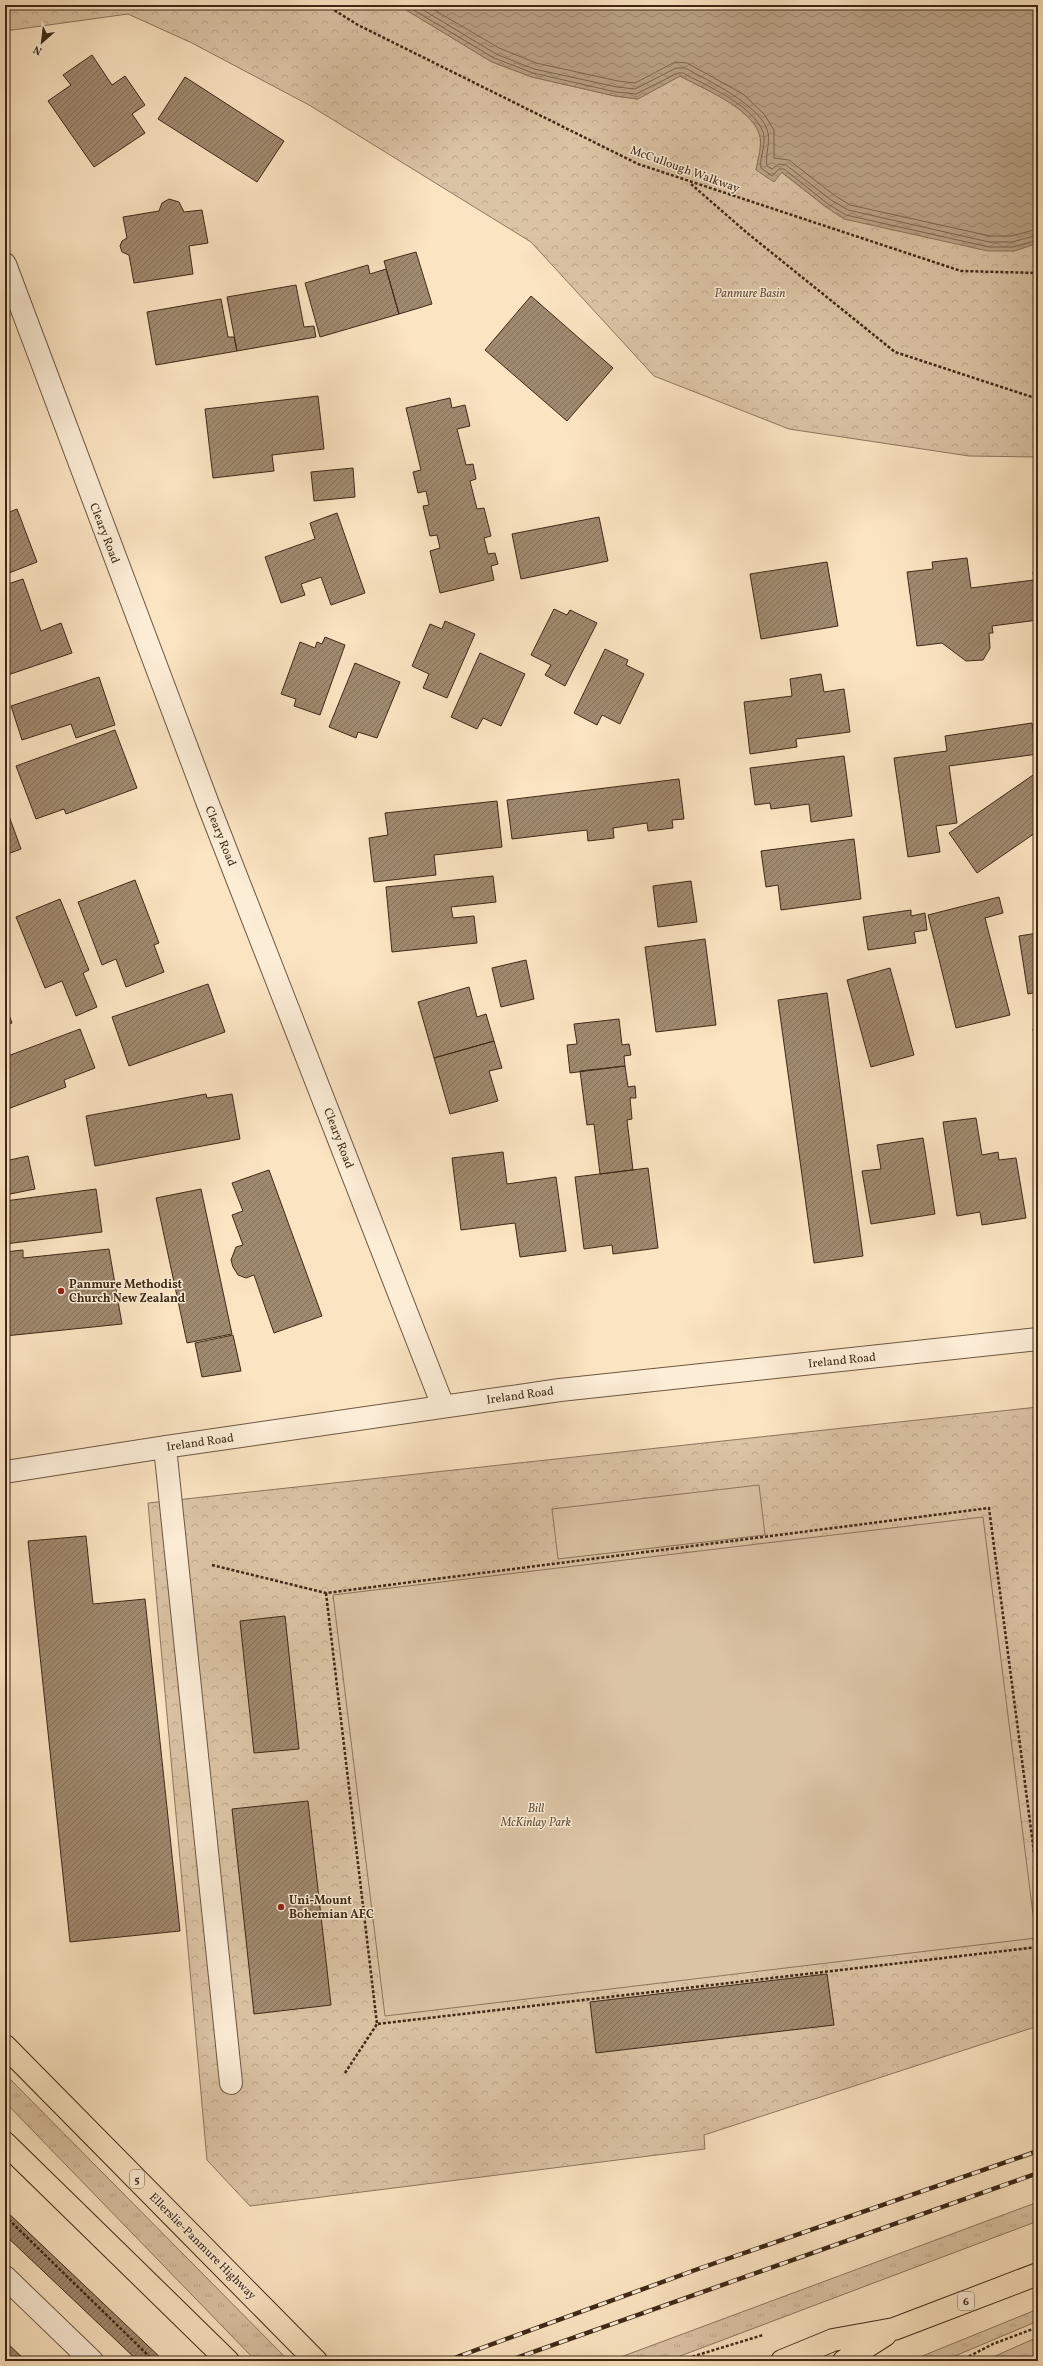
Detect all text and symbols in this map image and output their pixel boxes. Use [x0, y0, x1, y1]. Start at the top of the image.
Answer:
north arrow [22, 22, 62, 62]
text: N [31, 41, 45, 58]
street label: McCullough Walkway [628, 143, 742, 197]
park label: Panmure Basin [715, 286, 785, 302]
street label: Cleary Road [85, 501, 123, 566]
street label: Cleary Road [201, 804, 240, 869]
street label: Cleary Road [319, 1106, 357, 1171]
place label: Panmure Methodist Church New Zealand [69, 1277, 186, 1307]
marker: Panmure Methodist Church New Zealand [56, 1286, 66, 1296]
street label: Ireland Road [807, 1349, 877, 1373]
street label: Ireland Road [485, 1383, 555, 1409]
street label: Ireland Road [165, 1430, 235, 1456]
park label: Bill McKinlay Park [500, 1801, 572, 1831]
place label: Uni-Mount Bohemian AFC [289, 1893, 374, 1923]
marker: Uni-Mount Bohemian AFC [276, 1902, 286, 1912]
road number: 5 [130, 2170, 144, 2188]
street label: Ellerslie-Panmure Highway [145, 2190, 260, 2304]
road number: 6 [958, 2292, 974, 2310]

